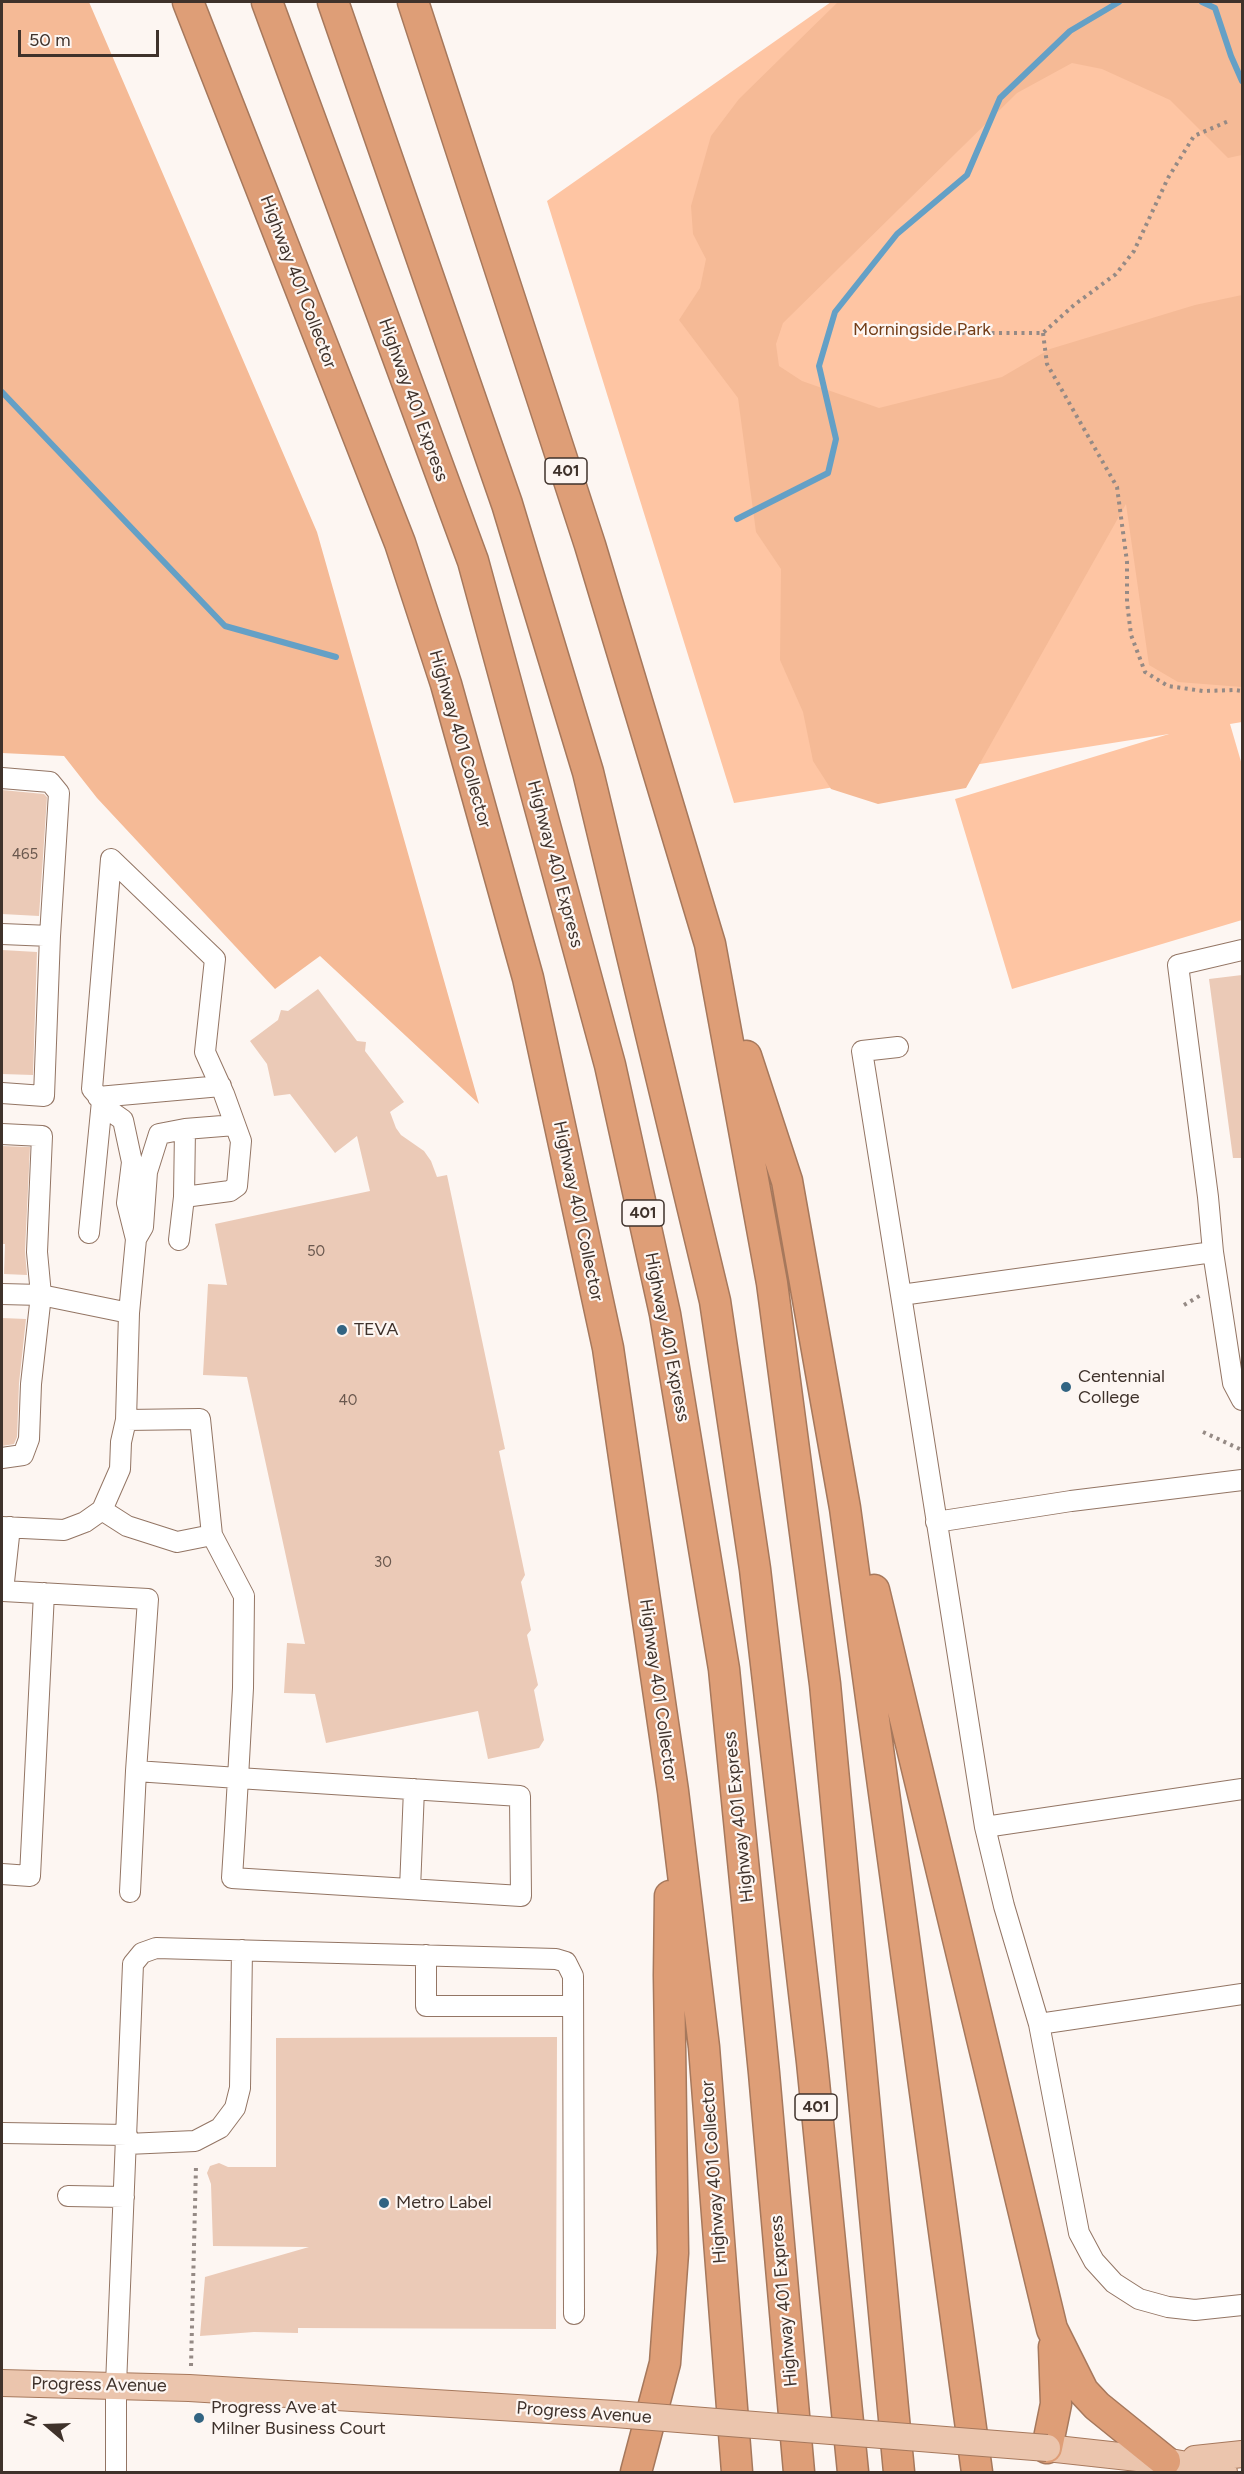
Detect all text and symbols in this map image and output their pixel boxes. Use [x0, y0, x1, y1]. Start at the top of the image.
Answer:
scale bar [21, 18, 162, 56]
text: 50 m [29, 29, 71, 51]
street label: Highway 401 Collector [255, 192, 341, 372]
street label: Highway 401 Express [373, 315, 453, 485]
park label: Morningside Park [853, 319, 991, 341]
road number: 401 [545, 458, 587, 484]
street label: Highway 401 Collector [424, 648, 496, 830]
street label: Highway 401 Express [522, 778, 588, 950]
house number: 465 [12, 846, 38, 864]
street label: Highway 401 Collector [548, 1119, 608, 1303]
road number: 401 [622, 1200, 664, 1226]
house number: 50 [307, 1243, 325, 1261]
street label: Highway 401 Express [640, 1250, 694, 1424]
place label: TEVA [354, 1319, 398, 1341]
marker: TEVA [335, 1323, 349, 1337]
place label: Centennial College [1078, 1366, 1165, 1408]
marker: Centennial College [1059, 1380, 1073, 1394]
house number: 40 [339, 1392, 357, 1410]
house number: 30 [374, 1554, 392, 1572]
street label: Highway 401 Collector [635, 1597, 681, 1783]
street label: Highway 401 Express [719, 1730, 759, 1904]
street label: Highway 401 Collector [697, 2080, 731, 2264]
road number: 401 [795, 2094, 837, 2120]
place label: Metro Label [396, 2192, 492, 2214]
marker: Metro Label [377, 2196, 391, 2210]
street label: Highway 401 Express [766, 2214, 802, 2388]
street label: Progress Avenue [31, 2373, 167, 2397]
north arrow [18, 2396, 78, 2456]
place label: Progress Ave at Milner Business Court [211, 2397, 386, 2440]
street label: Progress Avenue [516, 2398, 652, 2428]
text: N [20, 2411, 42, 2429]
marker: Progress Ave at Milner Business Court [192, 2411, 206, 2425]

